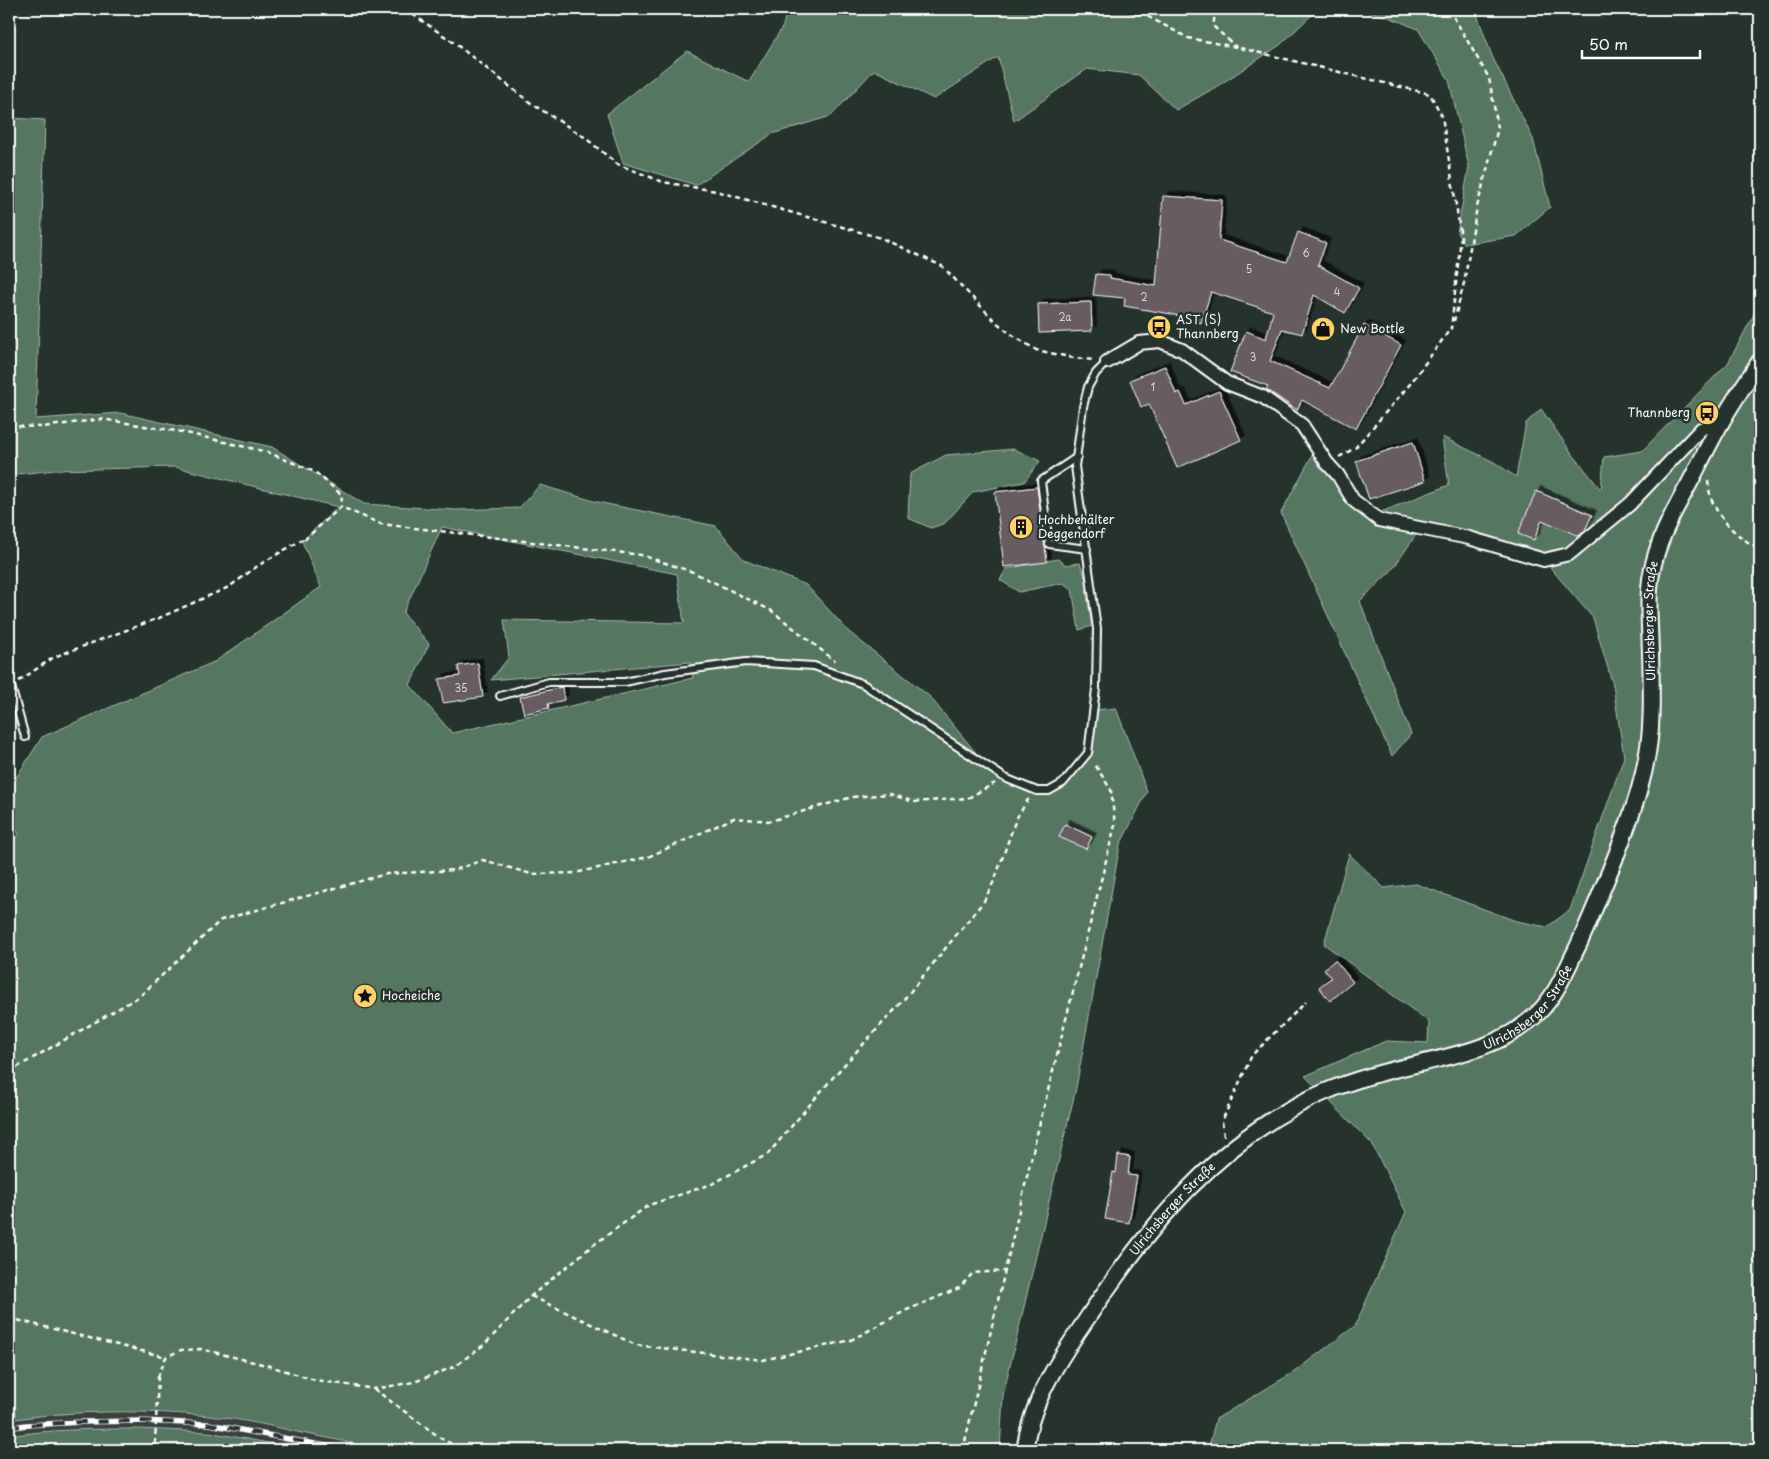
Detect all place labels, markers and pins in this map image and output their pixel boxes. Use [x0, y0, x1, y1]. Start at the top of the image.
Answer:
place label: AST (S) Thannberg [1176, 310, 1239, 342]
bus stop icon: AST (S) Thannberg [1146, 314, 1172, 340]
shop icon: New Bottle [1310, 316, 1336, 342]
place label: New Bottle [1340, 319, 1405, 337]
bus stop icon: Thannberg [1694, 400, 1720, 426]
place label: Thannberg [1627, 403, 1690, 421]
place label: Hochbehälter Deggendorf [1038, 510, 1115, 542]
building icon: Hochbehälter Deggendorf [1008, 514, 1034, 540]
place icon: Hocheiche [352, 983, 378, 1009]
place label: Hocheiche [382, 986, 440, 1004]

